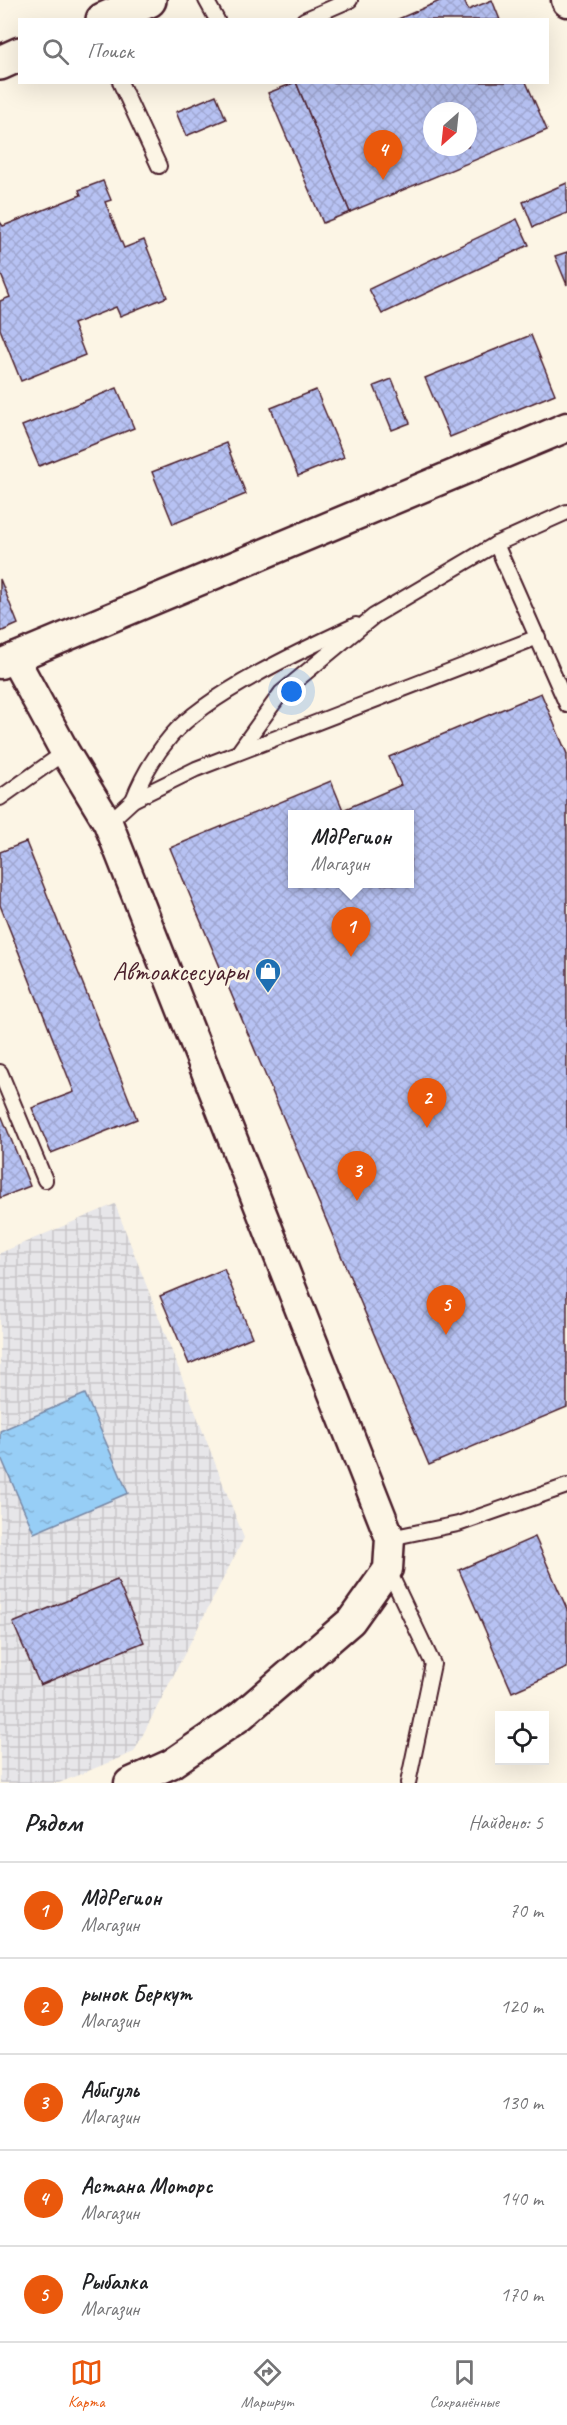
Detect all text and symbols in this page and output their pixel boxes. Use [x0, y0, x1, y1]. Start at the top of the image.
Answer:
search box [18, 18, 549, 84]
icon: search [39, 35, 72, 68]
text: Поиск [87, 37, 133, 65]
north arrow [423, 102, 477, 156]
pin: 4 [364, 130, 403, 180]
your location [277, 677, 306, 706]
popup [288, 810, 414, 888]
text: МдРегион [311, 823, 391, 851]
text: Магазин [311, 851, 369, 876]
pin: 1 [332, 908, 370, 957]
place label: Автоаксесуары [112, 955, 250, 988]
shop icon: Автоаксесуары [253, 956, 283, 994]
pin: 2 [408, 1078, 446, 1128]
pin: 3 [338, 1152, 376, 1201]
pin: 5 [426, 1286, 466, 1335]
map controls [495, 1711, 549, 1765]
button: locate [495, 1711, 549, 1765]
text: Рядом [24, 1806, 82, 1839]
text: Найдено: 5 [468, 1810, 543, 1835]
text: МдРегион [81, 1884, 161, 1912]
text: 1 [39, 1898, 48, 1923]
text: 70 m [509, 1898, 543, 1923]
text: Магазин [81, 1912, 139, 1937]
text: рынок Беркут [81, 1980, 192, 2008]
text: 2 [39, 1994, 48, 2019]
text: 120 m [500, 1994, 543, 2019]
text: Магазин [81, 2008, 139, 2033]
text: Абигуль [81, 2076, 139, 2104]
text: 3 [39, 2090, 48, 2115]
text: 130 m [500, 2090, 543, 2115]
text: Магазин [81, 2104, 139, 2129]
text: Астана Моторс [81, 2172, 213, 2200]
text: 4 [39, 2186, 48, 2211]
text: 140 m [500, 2186, 543, 2211]
text: Магазин [81, 2200, 139, 2225]
text: Рыбалка [81, 2268, 147, 2296]
text: 5 [39, 2282, 48, 2307]
text: 170 m [500, 2282, 543, 2307]
text: Магазин [81, 2296, 139, 2321]
tab: Карта [68, 2356, 105, 2412]
tab: Маршрут [241, 2356, 293, 2412]
tab: Сохранённые [429, 2356, 499, 2412]

